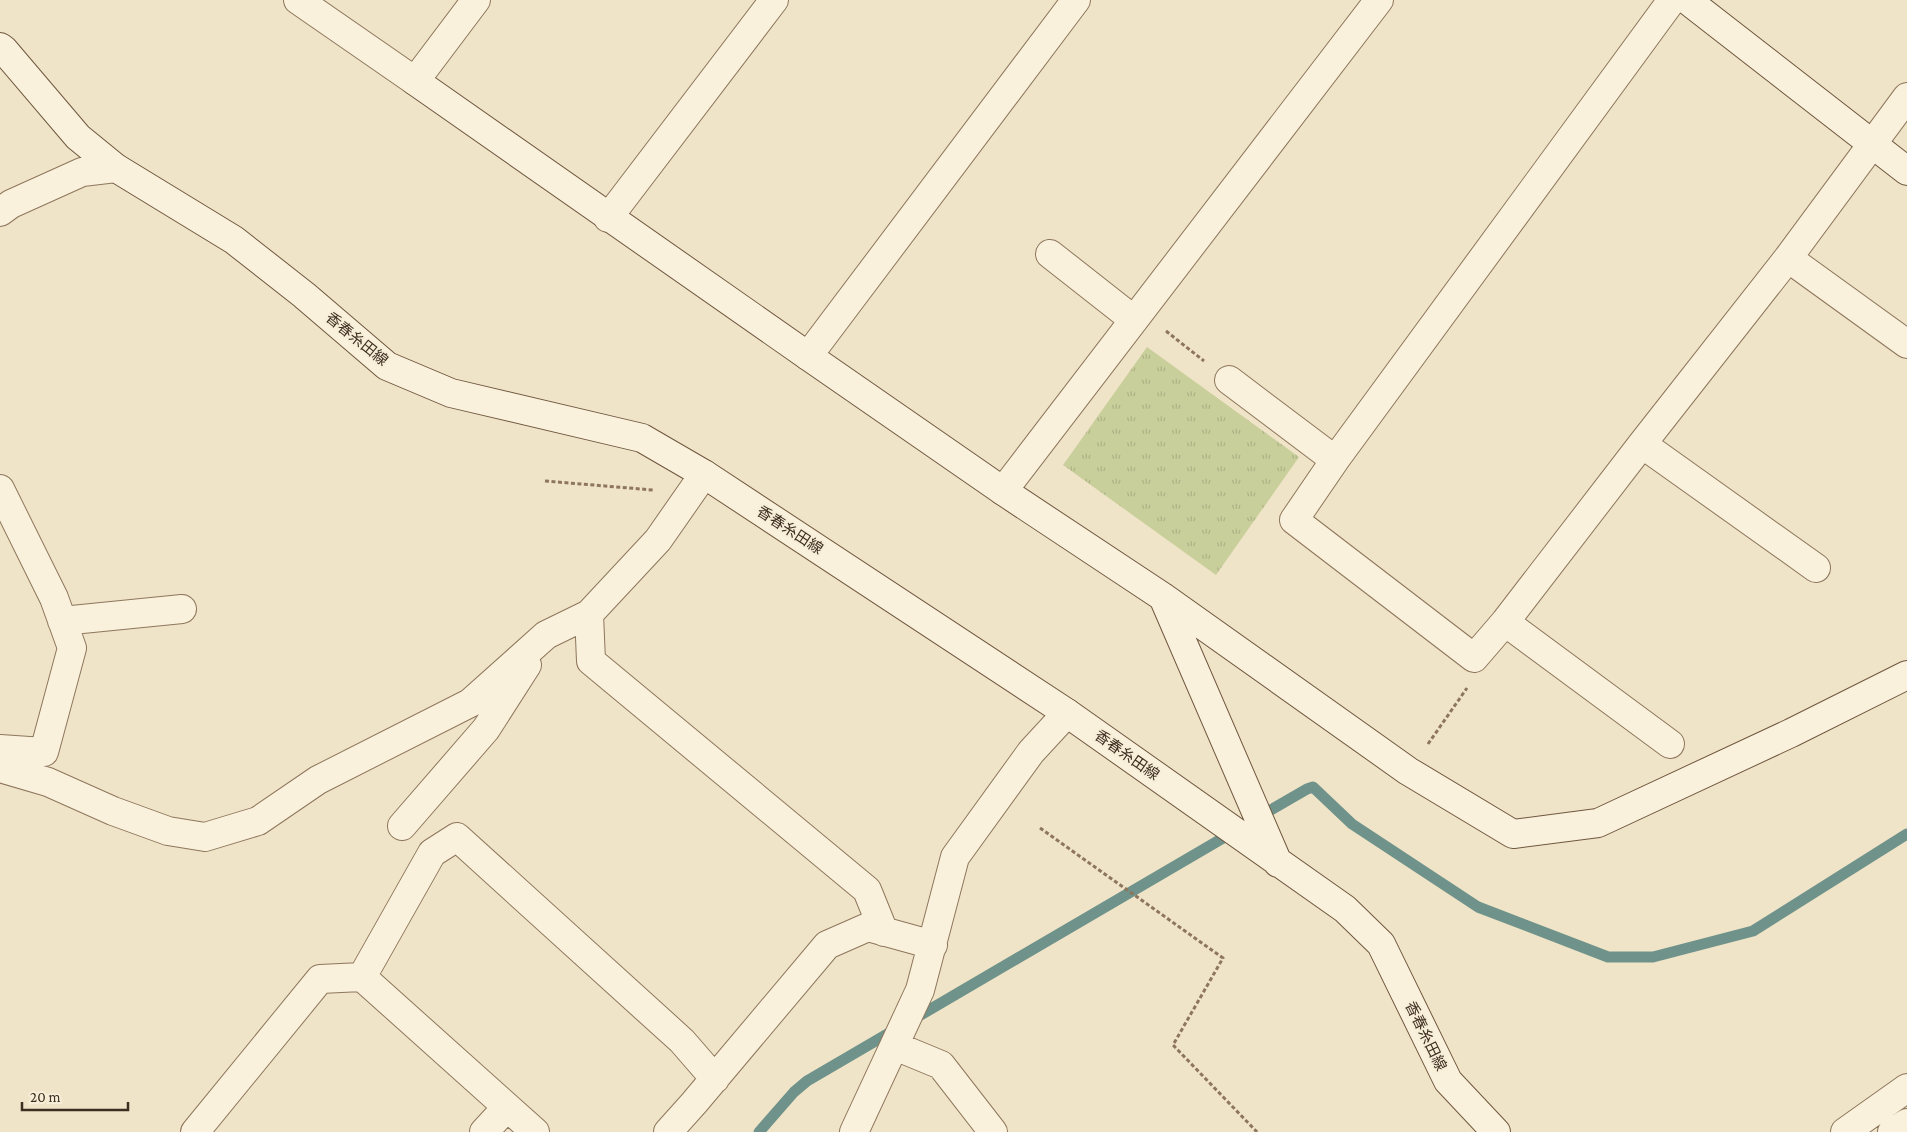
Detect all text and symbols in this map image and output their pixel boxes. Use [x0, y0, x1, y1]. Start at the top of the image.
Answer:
street label: 香春糸田線 [323, 309, 391, 369]
street label: 香春糸田線 [754, 503, 826, 557]
street label: 香春糸田線 [1092, 727, 1162, 783]
street label: 香春糸田線 [1402, 999, 1450, 1073]
scale bar [22, 1080, 129, 1112]
text: 20 m [30, 1089, 61, 1105]

